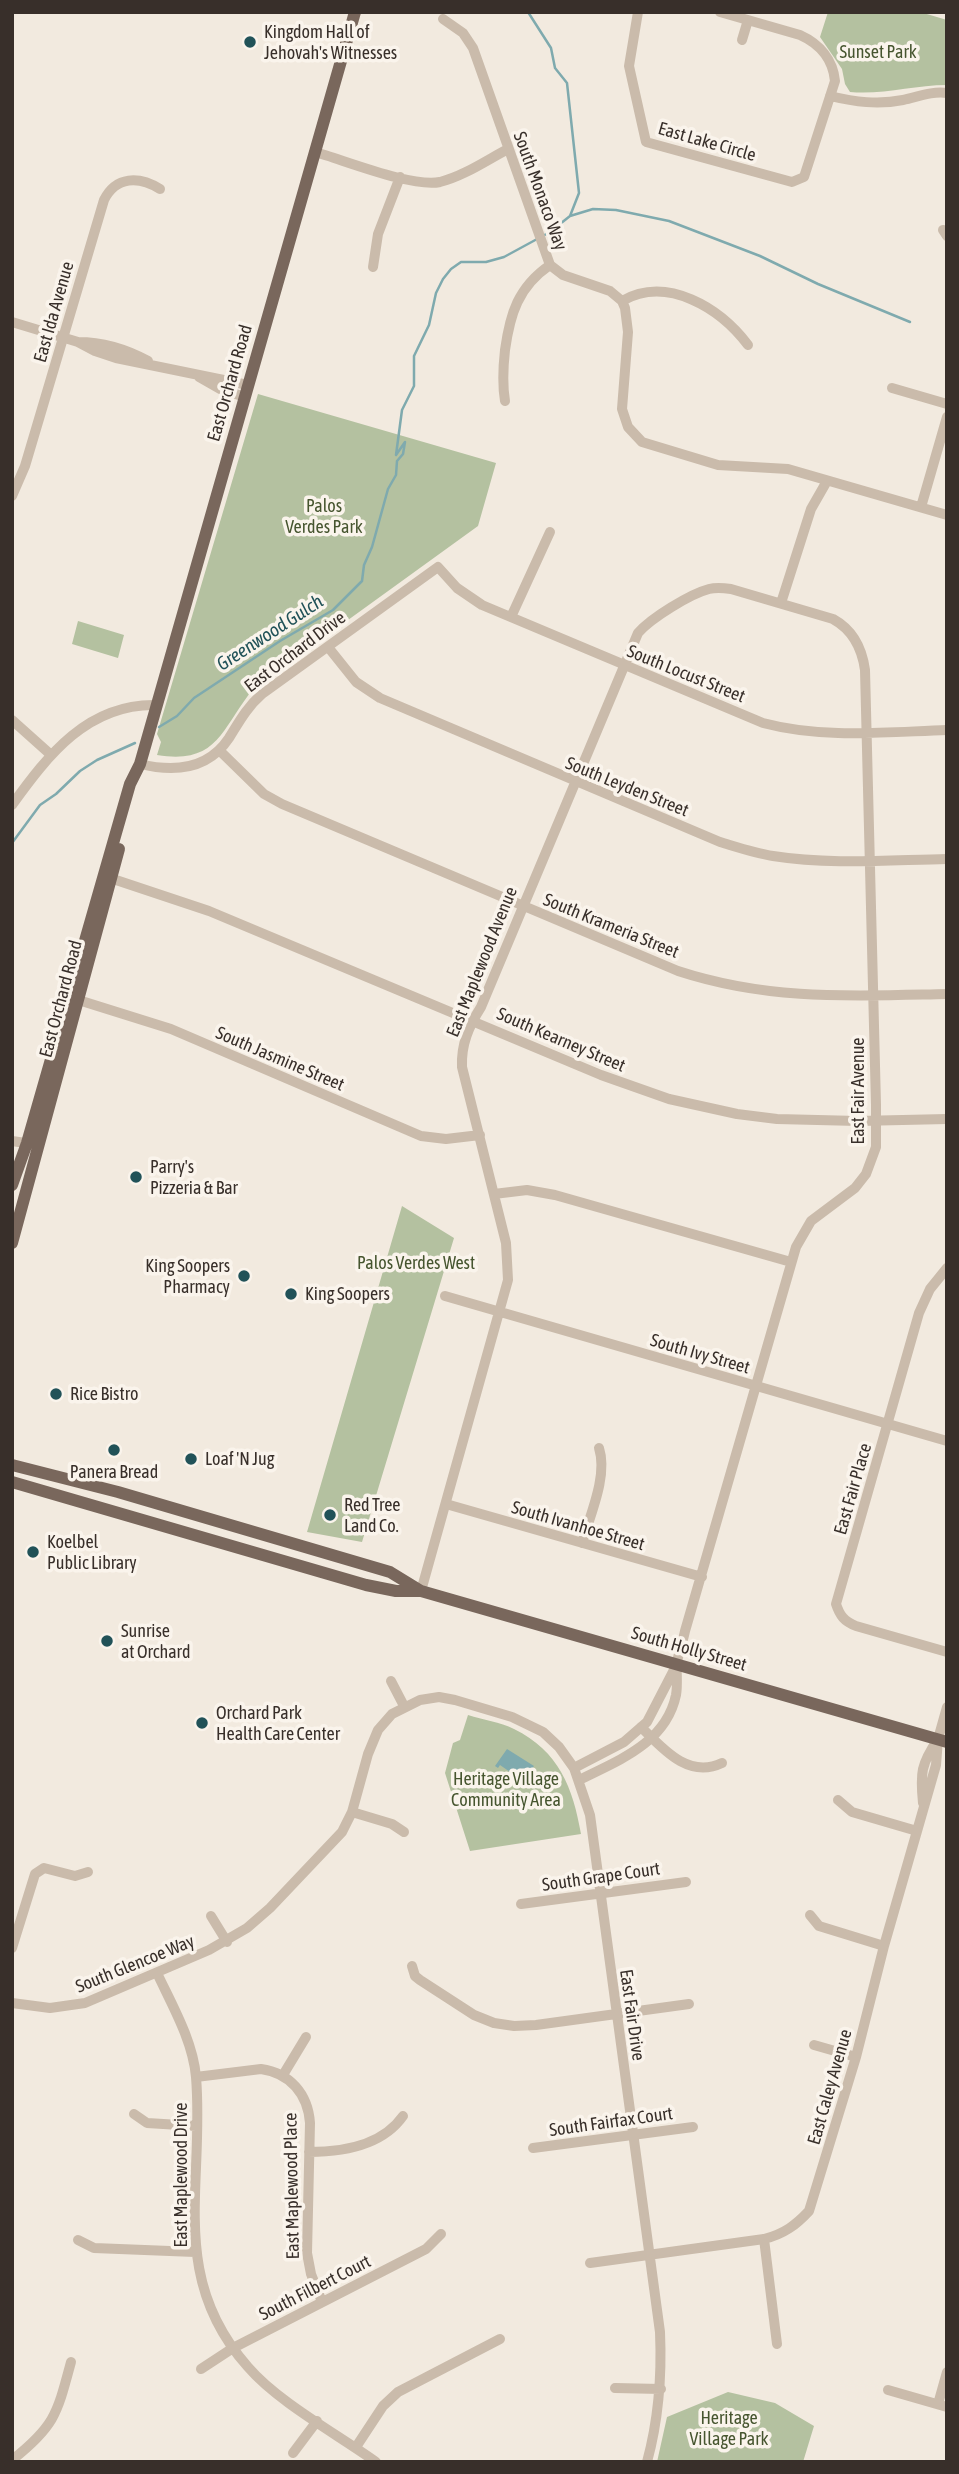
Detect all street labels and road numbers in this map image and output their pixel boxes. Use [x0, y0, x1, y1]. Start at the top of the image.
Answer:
street label: East Lake Circle [656, 118, 758, 166]
street label: South Monaco Way [509, 129, 571, 253]
street label: East Ida Avenue [29, 259, 79, 365]
street label: East Orchard Road [203, 322, 257, 444]
street label: East Orchard Drive [240, 607, 350, 697]
street label: South Locust Street [624, 641, 748, 707]
street label: South Leyden Street [562, 753, 692, 821]
street label: East Maplewood Avenue [442, 884, 522, 1040]
street label: South Krameria Street [540, 889, 682, 963]
street label: East Orchard Road [35, 938, 87, 1060]
street label: South Kearney Street [493, 1003, 629, 1077]
street label: South Jasmine Street [212, 1022, 348, 1096]
street label: East Fair Avenue [847, 1037, 869, 1145]
street label: South Ivy Street [648, 1329, 752, 1379]
street label: East Fair Place [830, 1441, 876, 1537]
street label: South Ivanhoe Street [509, 1497, 647, 1555]
street label: South Holly Street [629, 1622, 749, 1676]
street label: South Grape Court [541, 1858, 661, 1896]
street label: South Glencoe Way [72, 1930, 198, 1998]
street label: East Fair Drive [615, 1968, 649, 2062]
street label: East Caley Avenue [803, 2027, 857, 2147]
street label: East Maplewood Drive [170, 2102, 192, 2248]
street label: South Fairfax Court [548, 2103, 674, 2141]
street label: East Maplewood Place [280, 2112, 304, 2260]
street label: South Filbert Court [256, 2251, 374, 2325]

